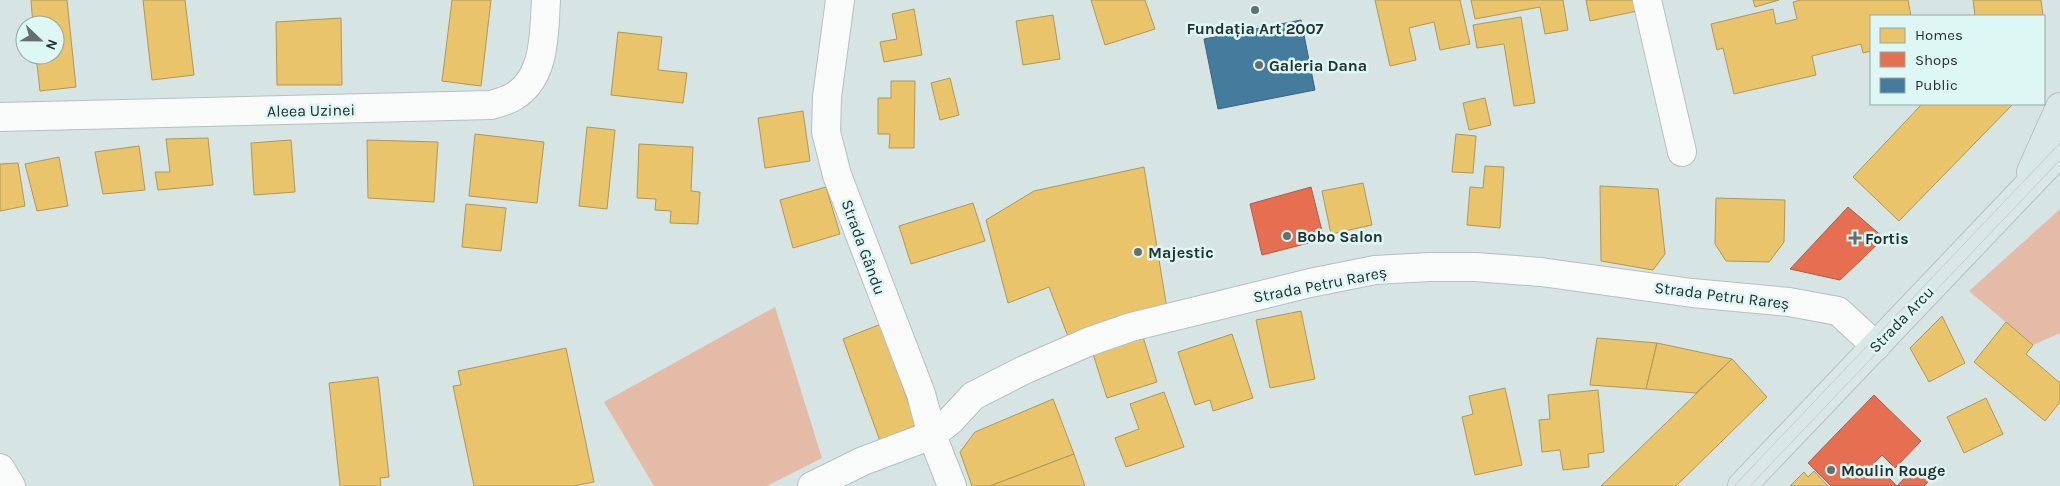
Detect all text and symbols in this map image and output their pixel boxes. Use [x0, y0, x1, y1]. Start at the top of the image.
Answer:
marker: Fundația Art 2007 [1249, 4, 1261, 16]
north arrow [15, 15, 65, 65]
legend [1870, 15, 2045, 105]
place label: Fundația Art 2007 [1186, 19, 1324, 38]
text: Homes [1915, 26, 1963, 44]
text: N [42, 37, 61, 53]
text: Shops [1915, 51, 1958, 69]
place label: Galeria Dana [1269, 56, 1367, 75]
marker: Galeria Dana [1253, 59, 1265, 71]
text: Public [1915, 76, 1958, 94]
street label: Aleea Uzinei [267, 100, 355, 121]
street label: Strada Gându [837, 197, 890, 298]
place label: Bobo Salon [1297, 227, 1383, 246]
place label: Fortis [1865, 229, 1909, 248]
marker: Bobo Salon [1281, 230, 1293, 242]
marker: Fortis [1849, 232, 1861, 244]
place label: Majestic [1148, 243, 1214, 262]
marker: Majestic [1132, 246, 1144, 258]
street label: Strada Petru Rareș [1252, 262, 1389, 307]
street label: Strada Petru Rareș [1653, 278, 1790, 313]
street label: Strada Arcu [1865, 282, 1938, 357]
place label: Moulin Rouge [1841, 461, 1945, 480]
marker: Moulin Rouge [1825, 464, 1837, 476]

